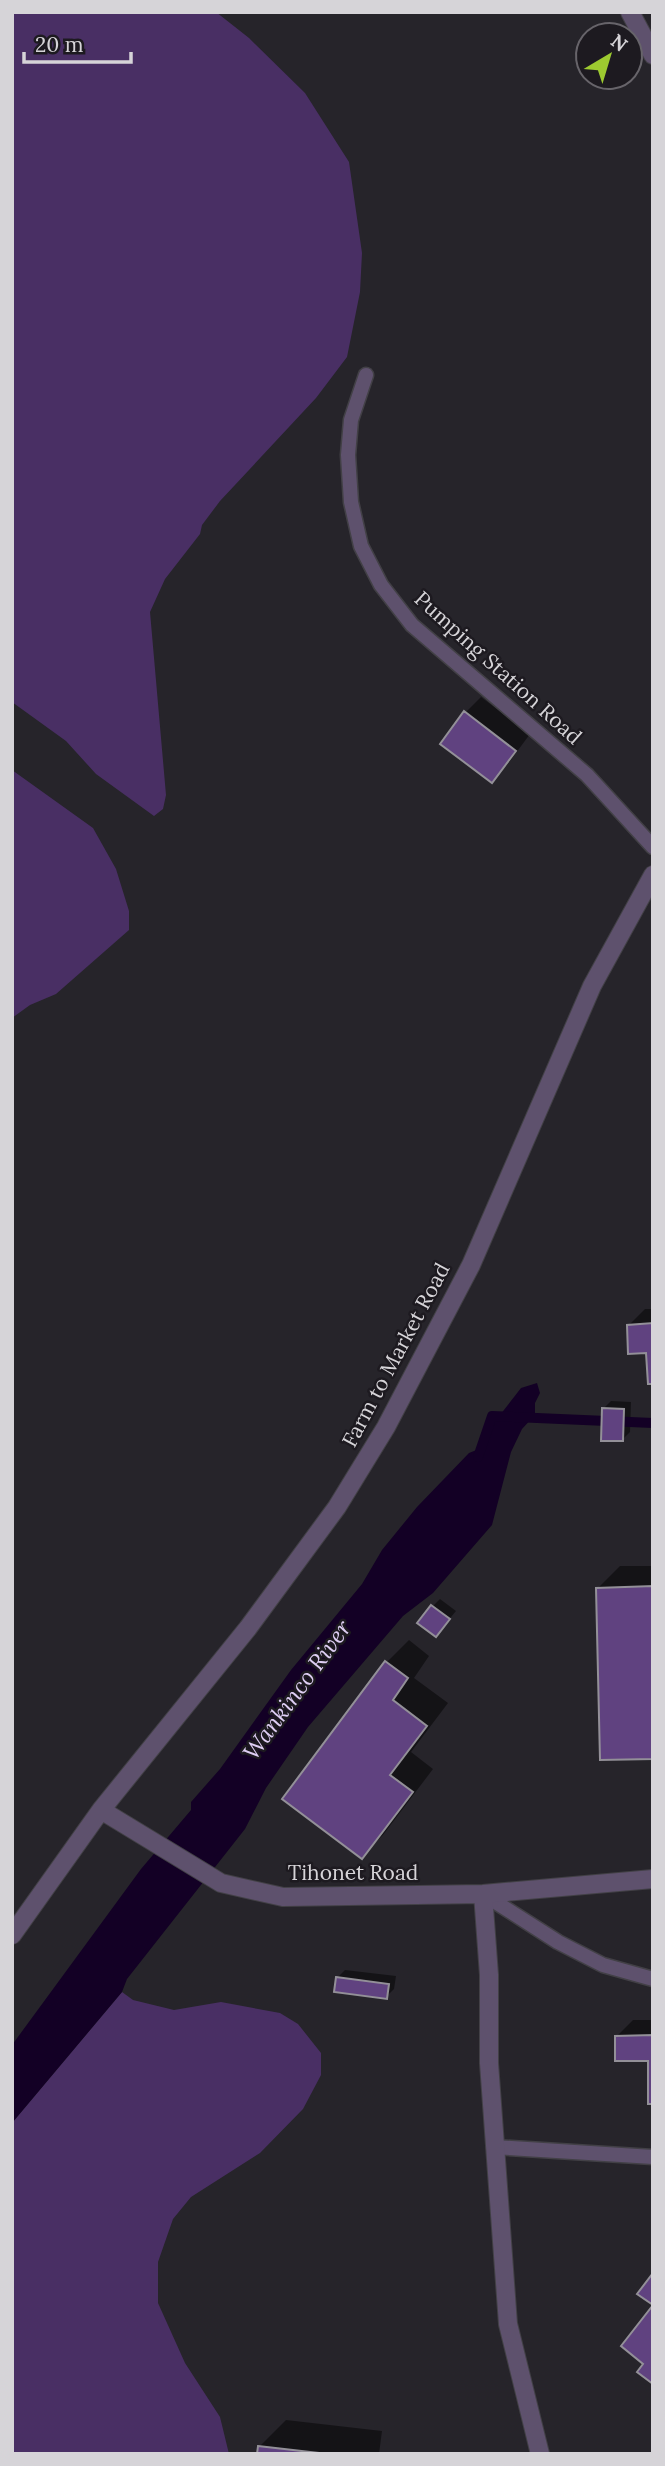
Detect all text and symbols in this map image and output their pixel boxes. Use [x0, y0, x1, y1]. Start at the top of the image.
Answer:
scale bar [24, 21, 131, 65]
north arrow [574, 21, 644, 91]
text: N [606, 29, 633, 57]
text: 20 m [35, 31, 84, 58]
street label: Pumping Station Road [409, 585, 588, 750]
street label: Farm to Market Road [336, 1258, 456, 1451]
water label: Wankinco River [236, 1614, 357, 1765]
street label: Tihonet Road [288, 1859, 418, 1886]

